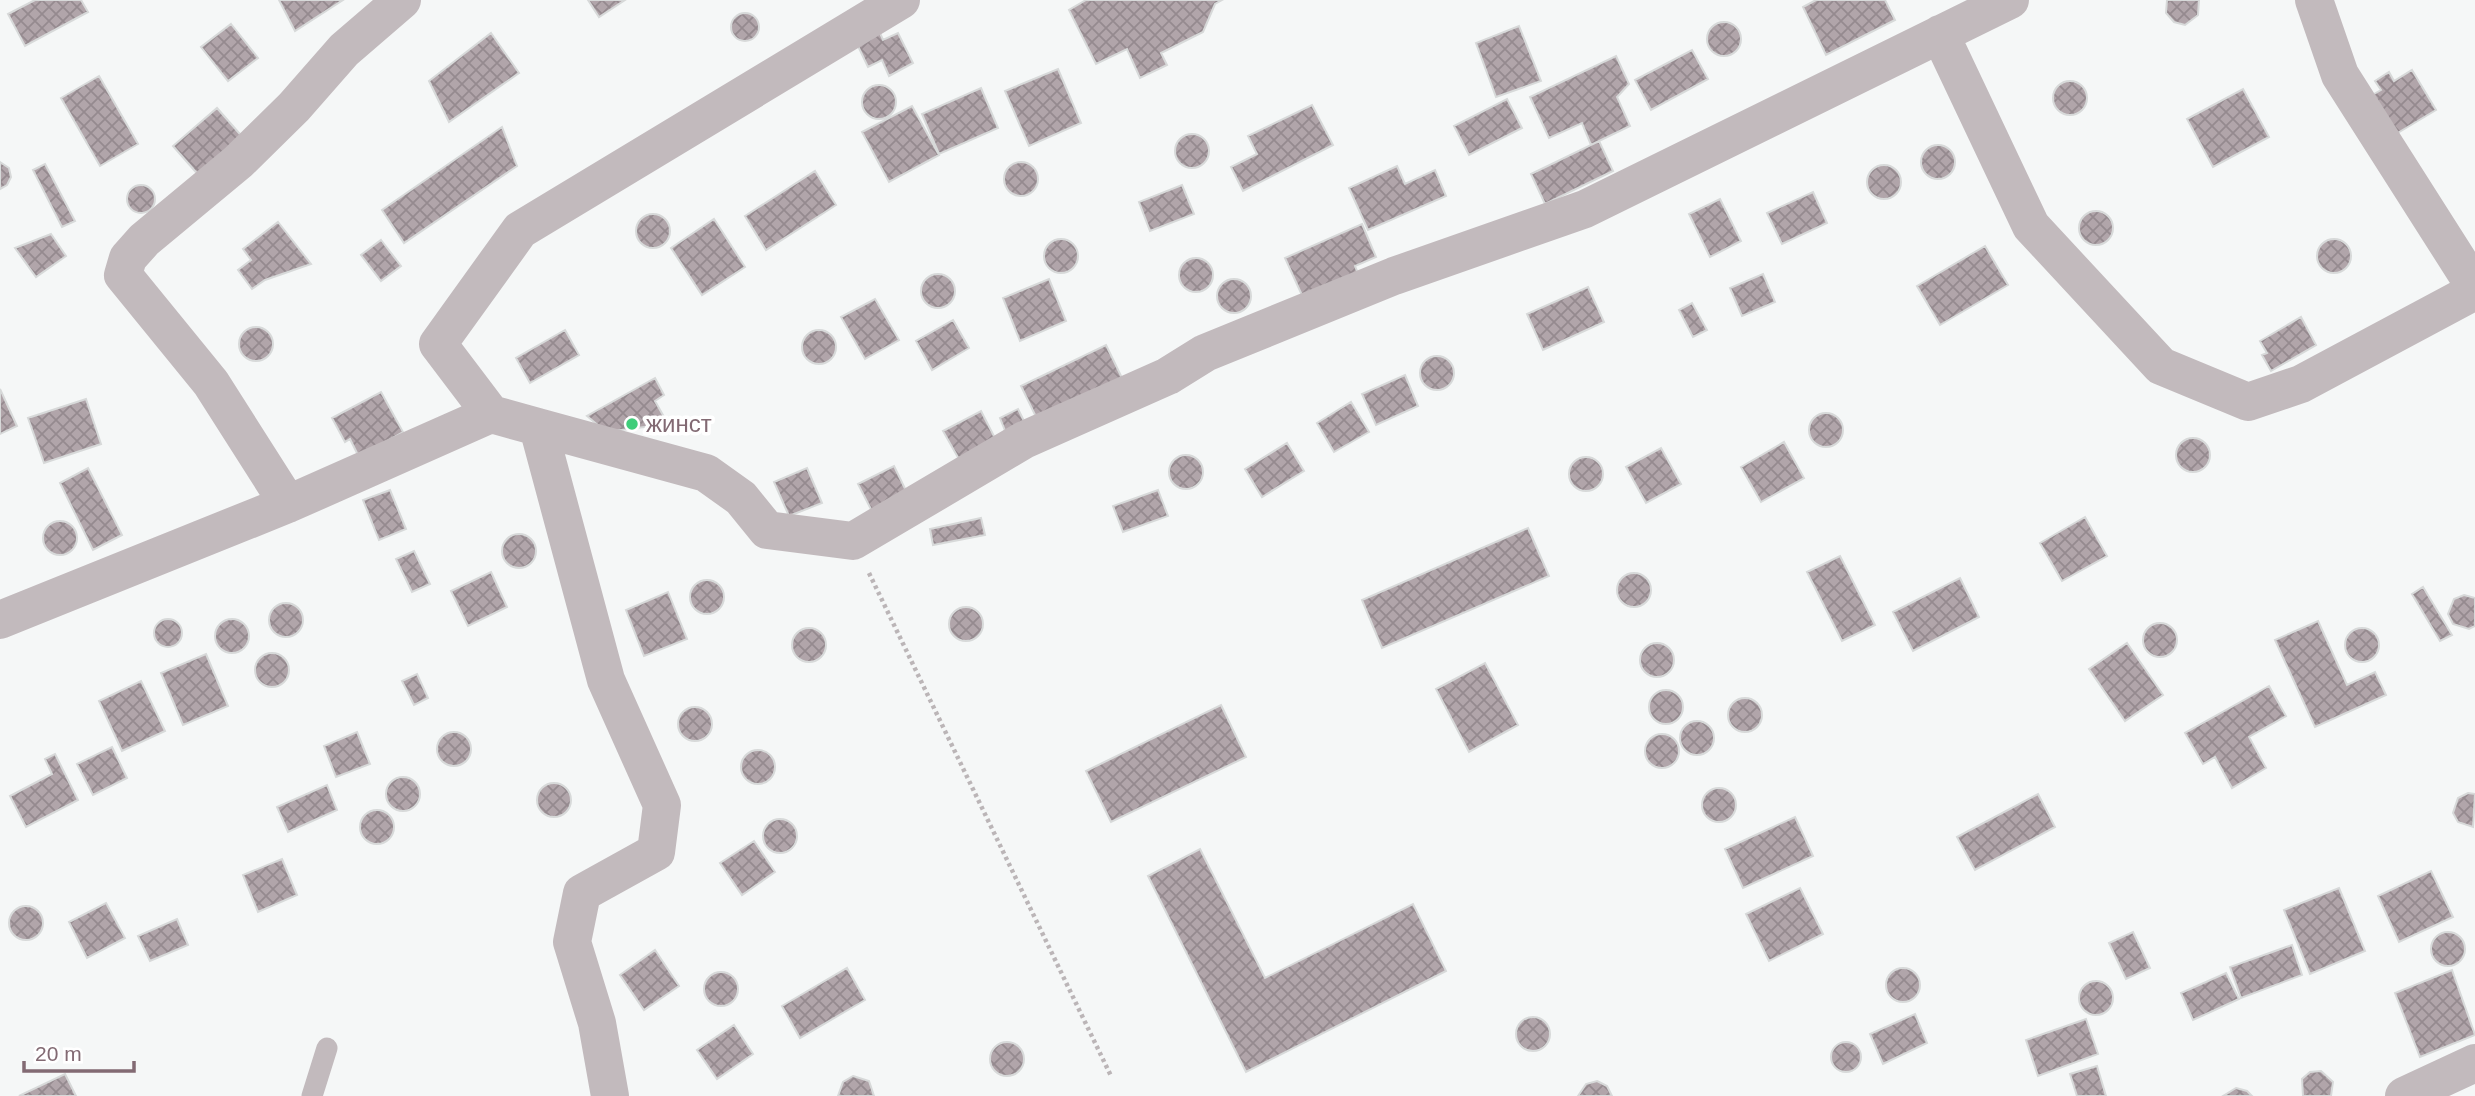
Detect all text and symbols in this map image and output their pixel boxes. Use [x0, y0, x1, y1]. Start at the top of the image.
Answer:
place label: жинст [646, 410, 712, 437]
marker: жинст [624, 416, 640, 432]
scale bar [24, 1030, 135, 1074]
text: 20 m [35, 1042, 82, 1065]

